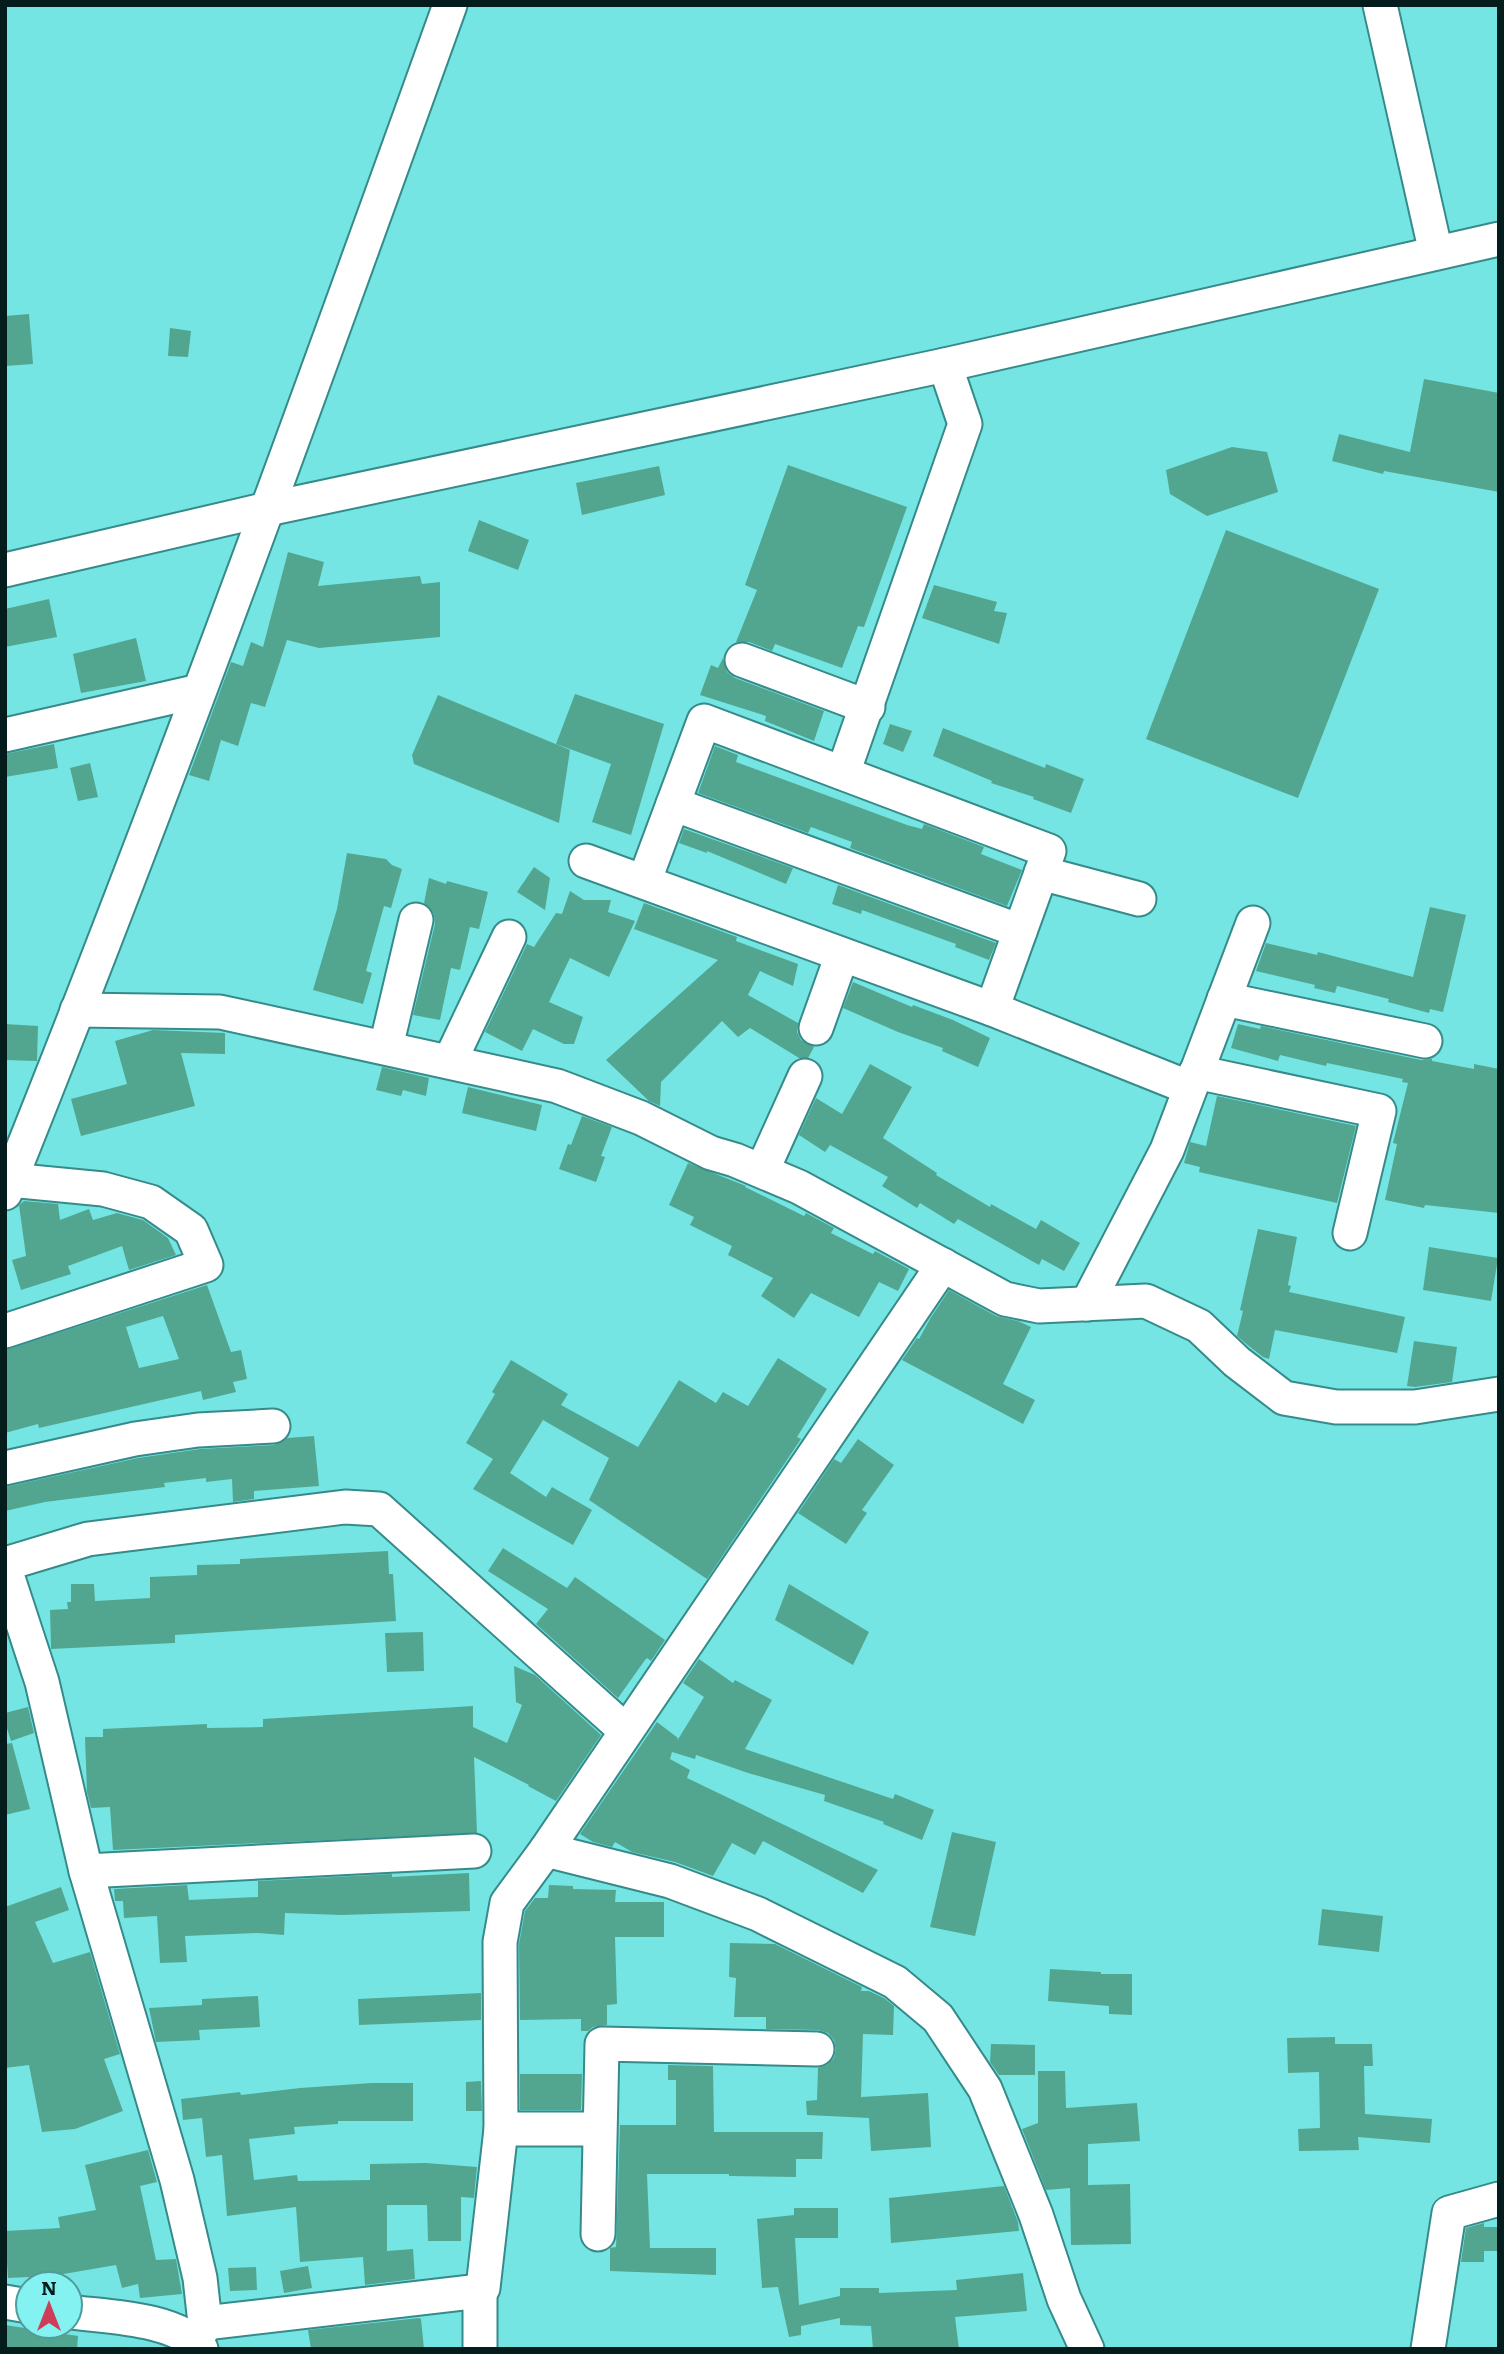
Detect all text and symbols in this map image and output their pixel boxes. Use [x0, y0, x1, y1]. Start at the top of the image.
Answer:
north arrow [14, 2270, 84, 2340]
text: N [41, 2273, 57, 2301]

